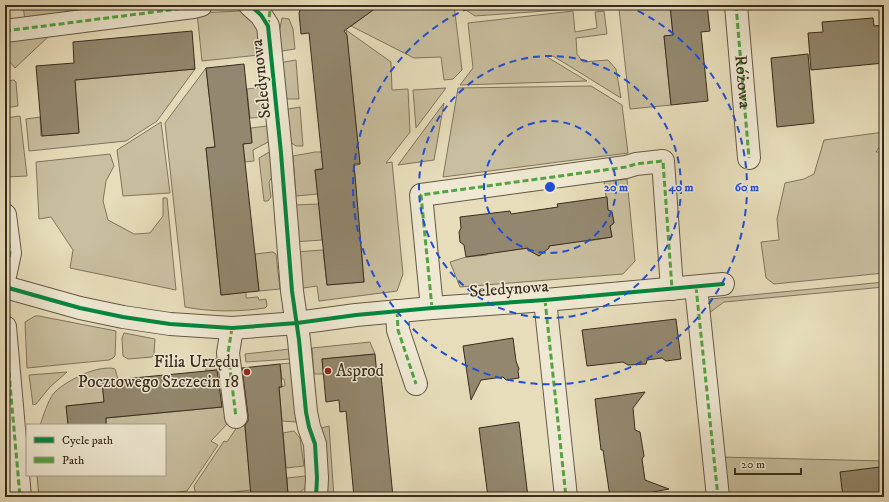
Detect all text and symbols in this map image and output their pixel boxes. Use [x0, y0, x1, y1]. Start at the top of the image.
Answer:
street label: Seledynowa [246, 37, 276, 120]
street label: Różowa [729, 54, 756, 110]
centre of rings [543, 180, 557, 194]
text: 20 m [604, 180, 628, 195]
text: 40 m [668, 180, 693, 195]
text: 60 m [735, 180, 759, 195]
street label: Seledynowa [469, 275, 550, 303]
place label: Filia Urzędu Pocztowego Szczecin 18 [78, 351, 239, 393]
place label: Asprod [336, 360, 385, 382]
marker: Asprod [323, 366, 333, 376]
marker: Filia Urzędu Pocztowego Szczecin 18 [242, 367, 252, 377]
legend [26, 424, 166, 476]
text: Cycle path [62, 433, 114, 448]
scale bar [735, 450, 801, 476]
text: Path [62, 453, 85, 468]
text: 20 m [741, 457, 765, 472]

